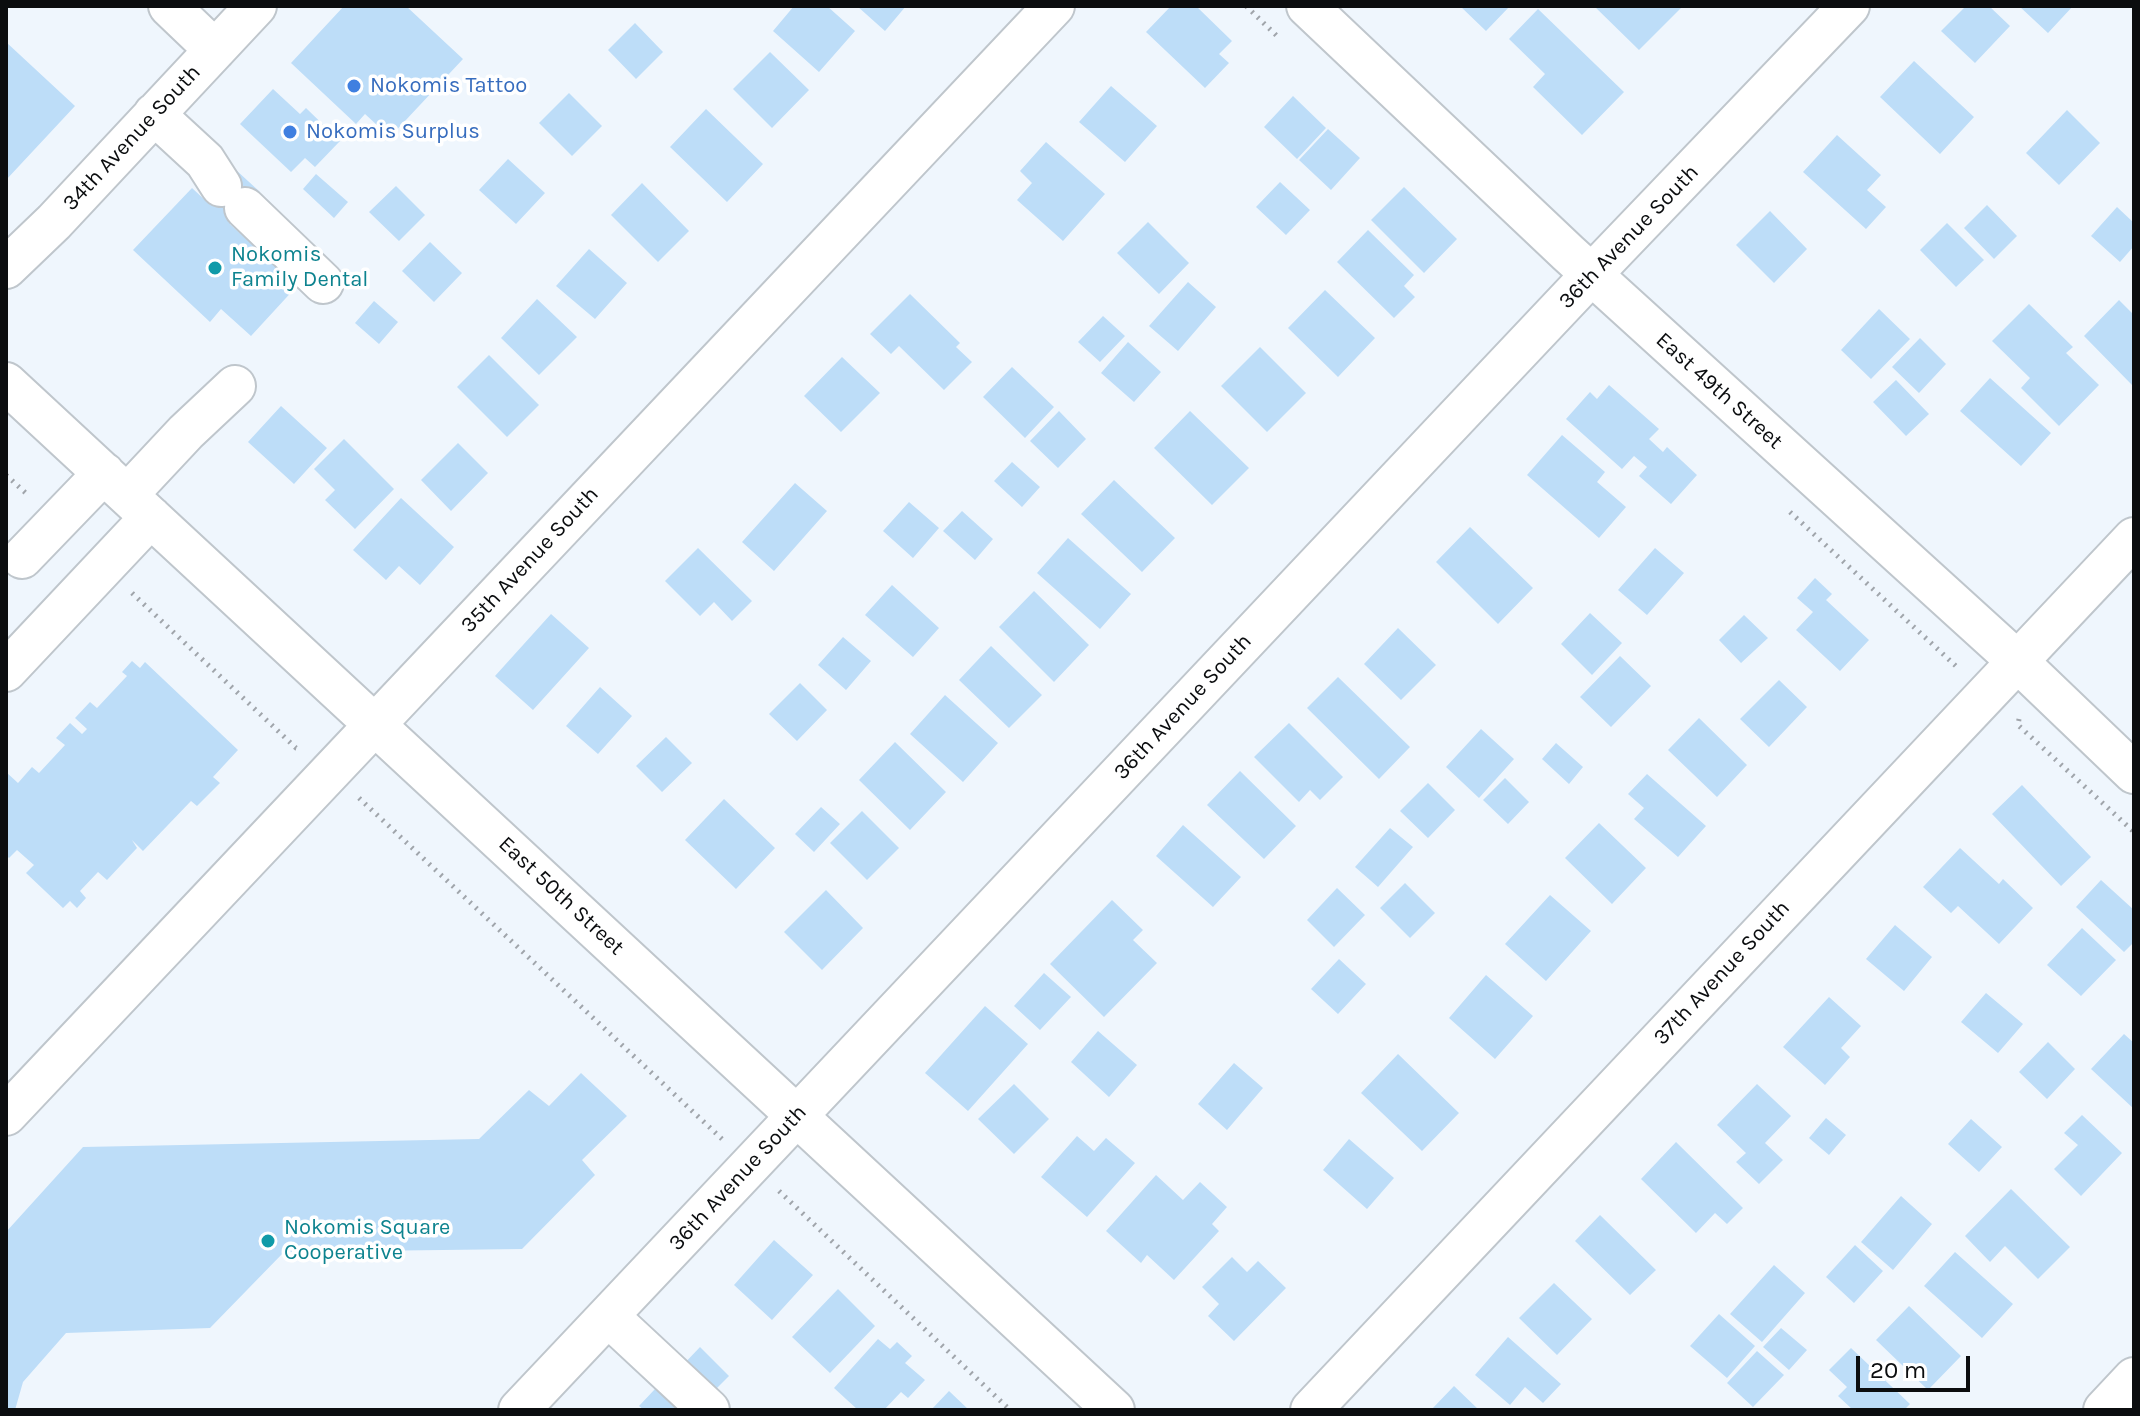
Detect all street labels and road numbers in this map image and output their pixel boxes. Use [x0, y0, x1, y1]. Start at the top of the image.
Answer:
street label: 34th Avenue South [58, 60, 206, 216]
street label: 36th Avenue South [1553, 159, 1705, 315]
street label: East 49th Street [1650, 327, 1788, 455]
street label: 35th Avenue South [456, 482, 604, 638]
street label: 36th Avenue South [1108, 628, 1258, 786]
street label: East 50th Street [493, 831, 629, 961]
street label: 37th Avenue South [1648, 895, 1796, 1051]
street label: 36th Avenue South [663, 1099, 813, 1257]

